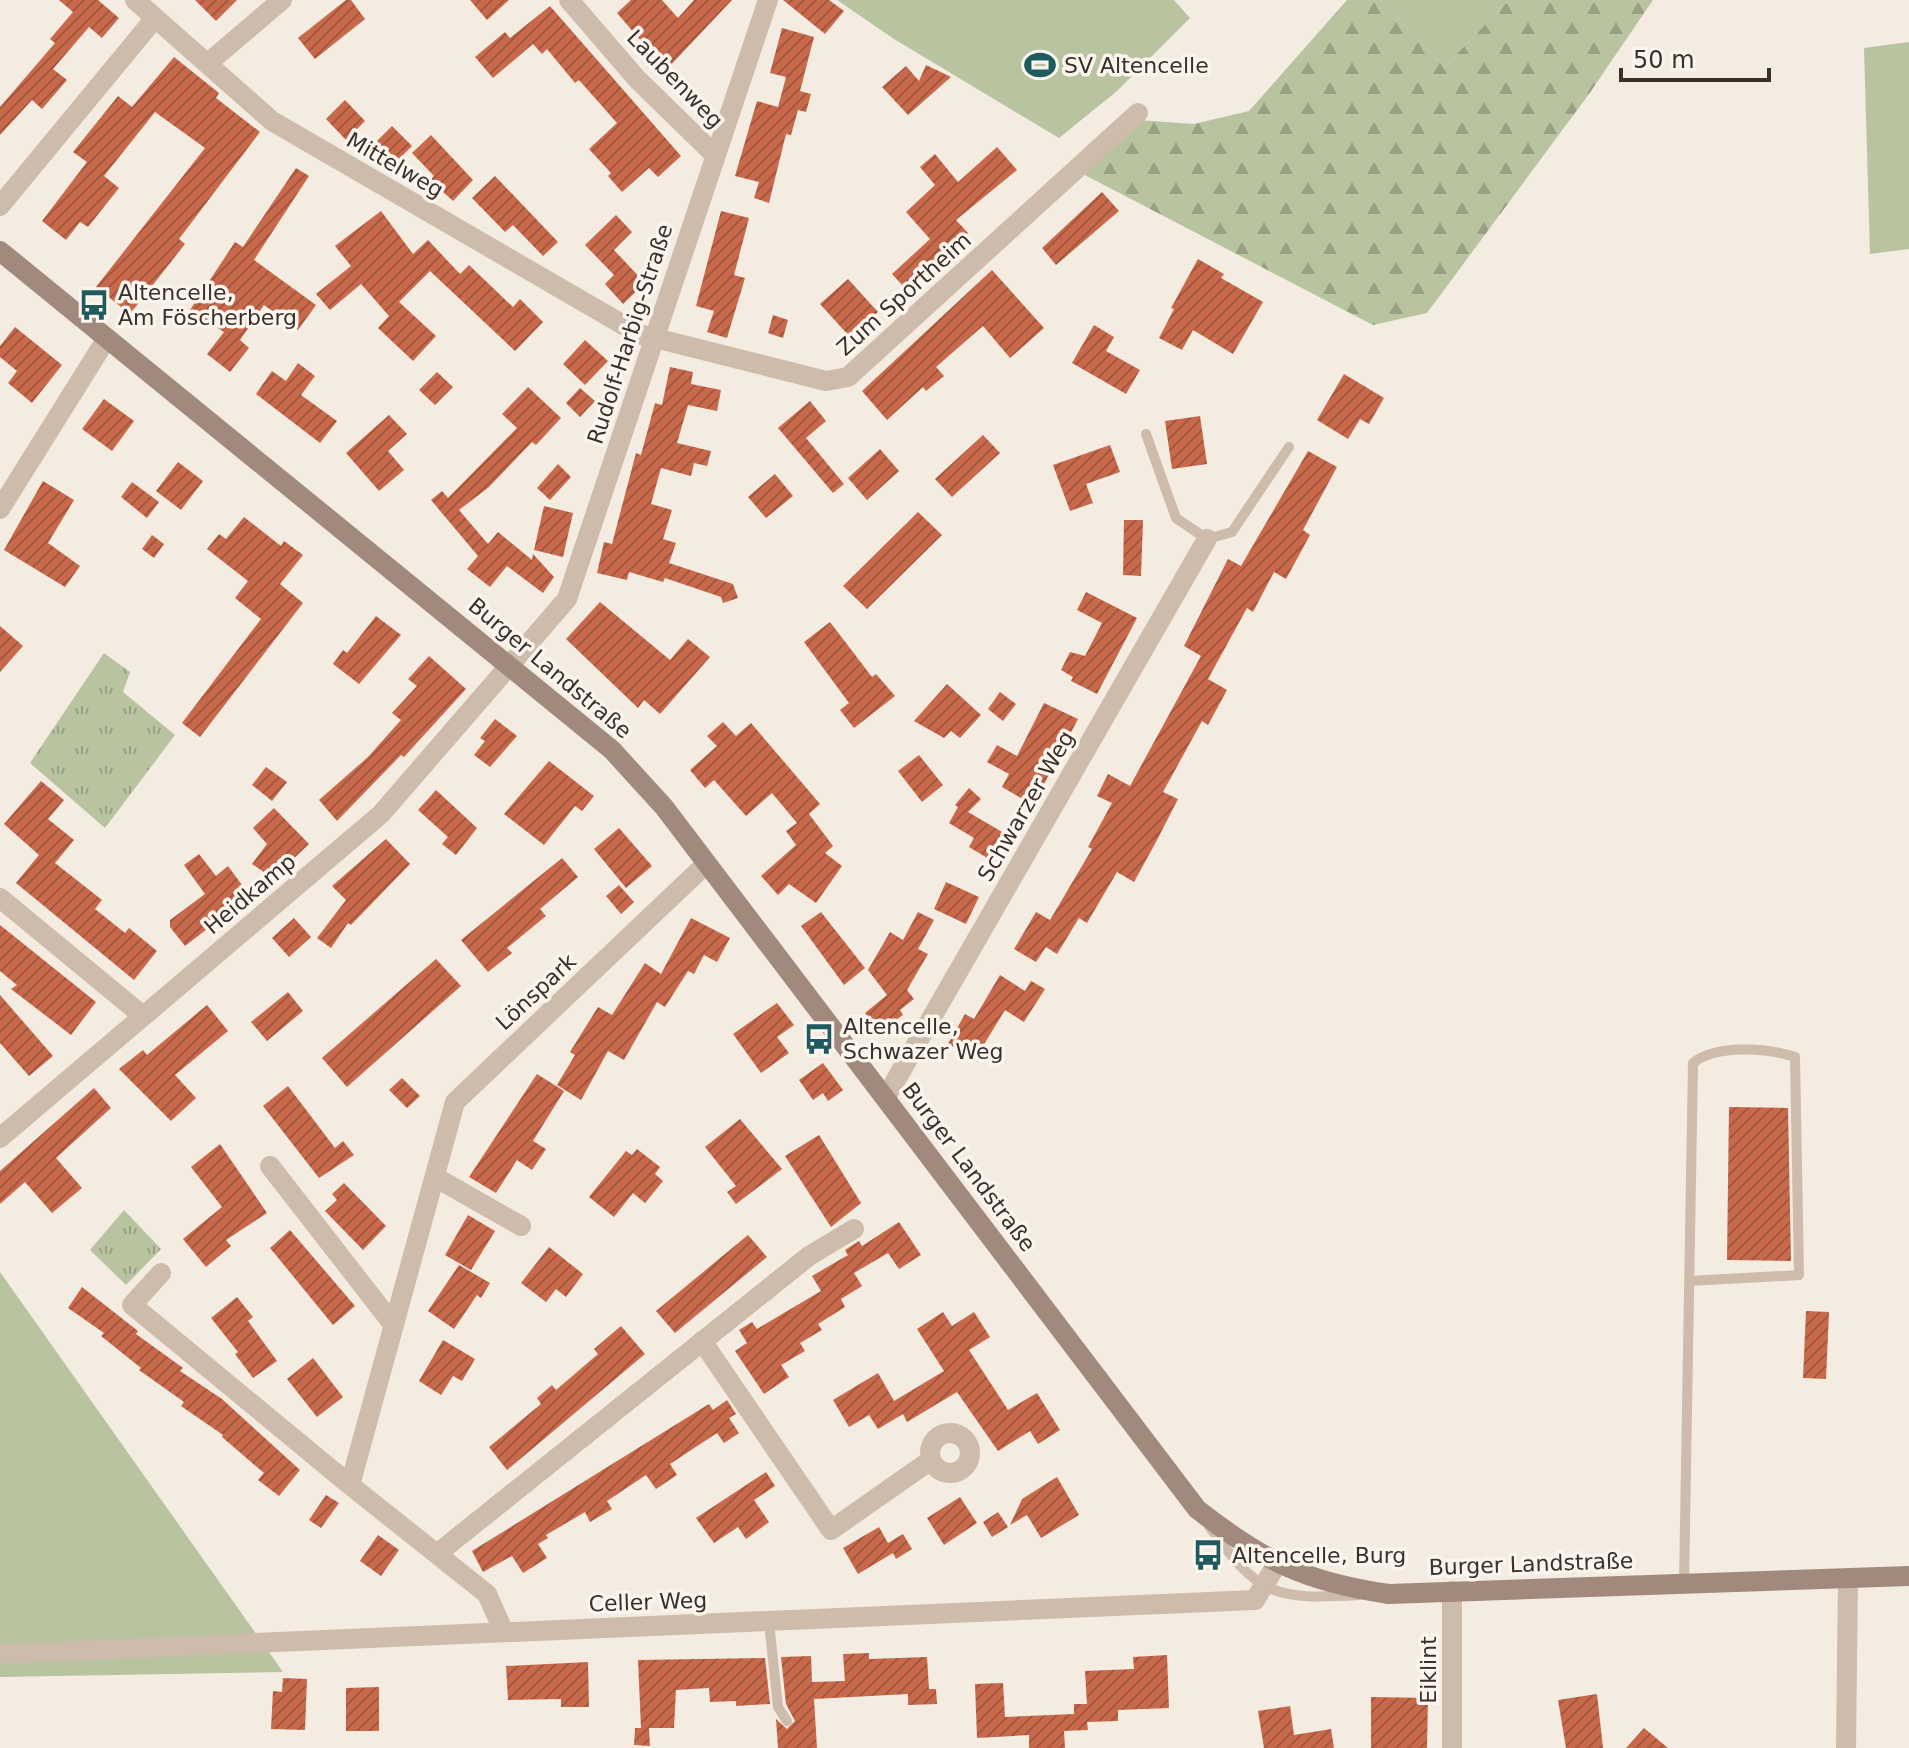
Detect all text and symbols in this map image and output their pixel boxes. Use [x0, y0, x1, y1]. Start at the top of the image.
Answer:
street label: Laubenweg [622, 25, 728, 133]
scale bar [1621, 32, 1769, 82]
text: 50 m [1633, 46, 1695, 74]
sports icon: SV Altencelle [1023, 48, 1057, 82]
place label: SV Altencelle [1064, 53, 1209, 78]
street label: Mittelweg [342, 127, 448, 203]
street label: Rudolf-Harbig-Straße [583, 221, 677, 447]
street label: Zum Sportheim [832, 227, 976, 361]
place label: Altencelle, Am Föscherberg [118, 280, 297, 330]
bus stop icon: Altencelle, Am Föscherberg [77, 288, 111, 322]
street label: Burger Landstraße [463, 593, 637, 743]
street label: Schwarzer Weg [973, 726, 1079, 886]
street label: Heidkamp [199, 849, 301, 939]
street label: Lönspark [491, 949, 581, 1035]
place label: Altencelle, Schwazer Weg [843, 1014, 1004, 1064]
bus stop icon: Altencelle, Schwazer Weg [802, 1022, 836, 1056]
street label: Burger Landstraße [897, 1078, 1041, 1256]
bus stop icon: Altencelle, Burg [1191, 1538, 1225, 1572]
place label: Altencelle, Burg [1232, 1543, 1406, 1568]
street label: Burger Landstraße [1428, 1548, 1634, 1580]
street label: Celler Weg [588, 1587, 708, 1617]
street label: Eiklint [1416, 1636, 1441, 1704]

